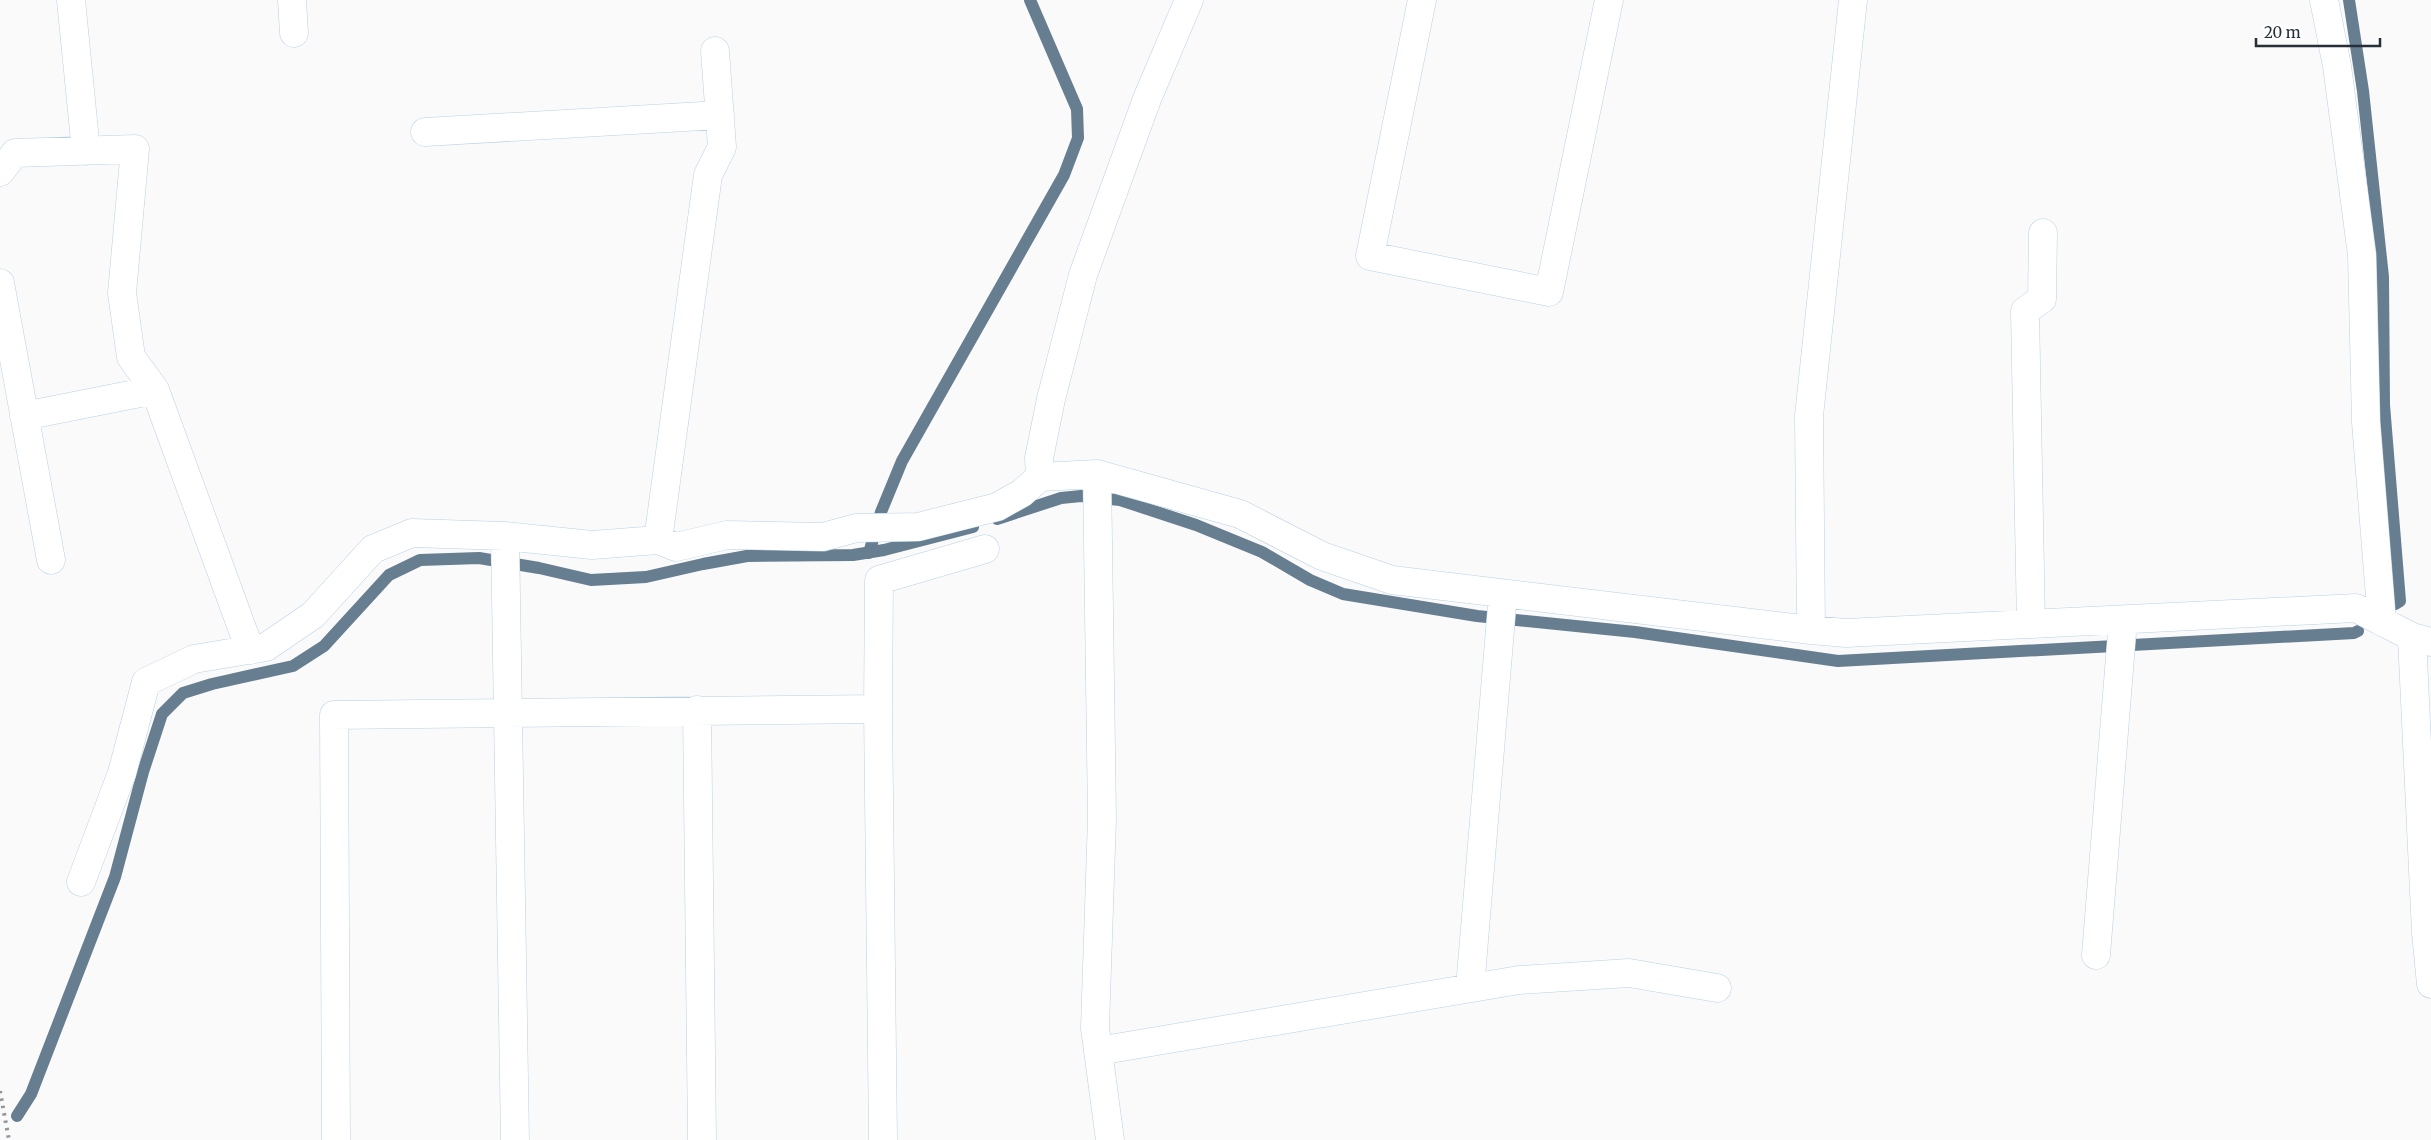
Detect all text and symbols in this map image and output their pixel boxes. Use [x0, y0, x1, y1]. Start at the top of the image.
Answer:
scale bar [2256, 15, 2380, 47]
text: 20 m [2264, 23, 2301, 42]

